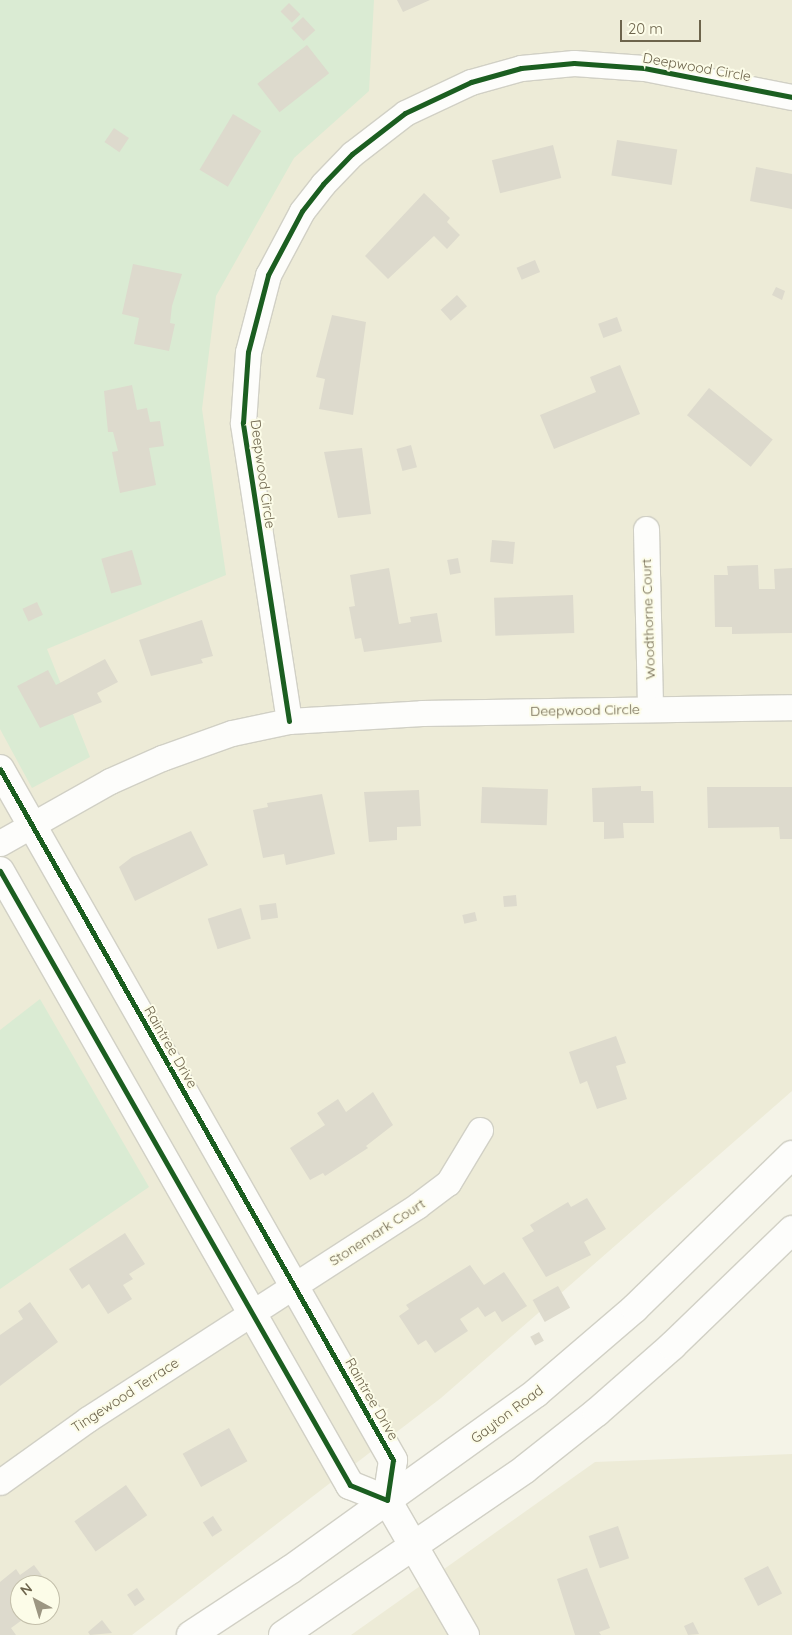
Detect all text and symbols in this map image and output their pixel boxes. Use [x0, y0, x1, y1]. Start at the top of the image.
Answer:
scale bar [622, 10, 703, 42]
text: 20 m [628, 19, 663, 38]
street label: Deepwood Circle [642, 49, 752, 85]
street label: Deepwood Circle [247, 419, 279, 529]
street label: Woodthorne Court [637, 558, 659, 680]
street label: Deepwood Circle [530, 701, 640, 719]
street label: Raintree Drive [141, 1003, 201, 1091]
street label: Stonemark Court [326, 1195, 428, 1269]
street label: Tingewood Terrace [68, 1354, 182, 1436]
street label: Raintree Drive [342, 1355, 402, 1443]
street label: Gayton Road [468, 1381, 546, 1447]
north arrow [10, 1575, 60, 1625]
text: N [17, 1579, 36, 1599]

